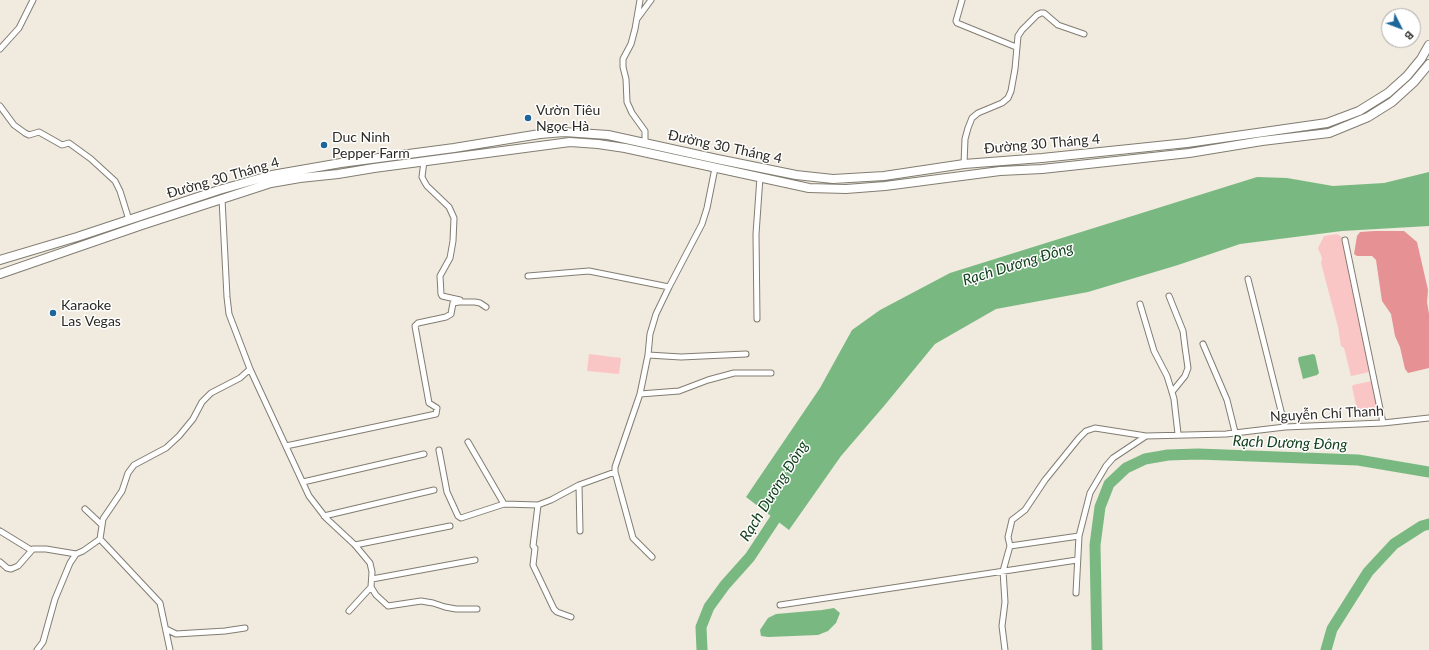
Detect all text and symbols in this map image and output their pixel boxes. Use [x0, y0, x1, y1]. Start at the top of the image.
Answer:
north arrow [1381, 8, 1421, 48]
text: B [1402, 29, 1417, 43]
place label: Vườn Tiêu Ngọc Hà [536, 102, 600, 134]
marker: Vườn Tiêu Ngọc Hà [523, 113, 533, 123]
street label: Đường 30 Tháng 4 [666, 127, 784, 167]
place label: Duc Ninh Pepper Farm [332, 129, 410, 162]
street label: Đường 30 Tháng 4 [983, 131, 1101, 157]
marker: Duc Ninh Pepper Farm [319, 140, 329, 150]
street label: Đường 30 Tháng 4 [165, 154, 281, 202]
water label: Rạch Dương Đông [961, 239, 1075, 289]
place label: Karaoke Las Vegas [61, 297, 121, 330]
marker: Karaoke Las Vegas [48, 308, 58, 318]
street label: Nguyễn Chí Thanh [1270, 403, 1384, 425]
water label: Rạch Dương Đông [1232, 432, 1348, 454]
water label: Rạch Dương Đông [736, 438, 812, 544]

